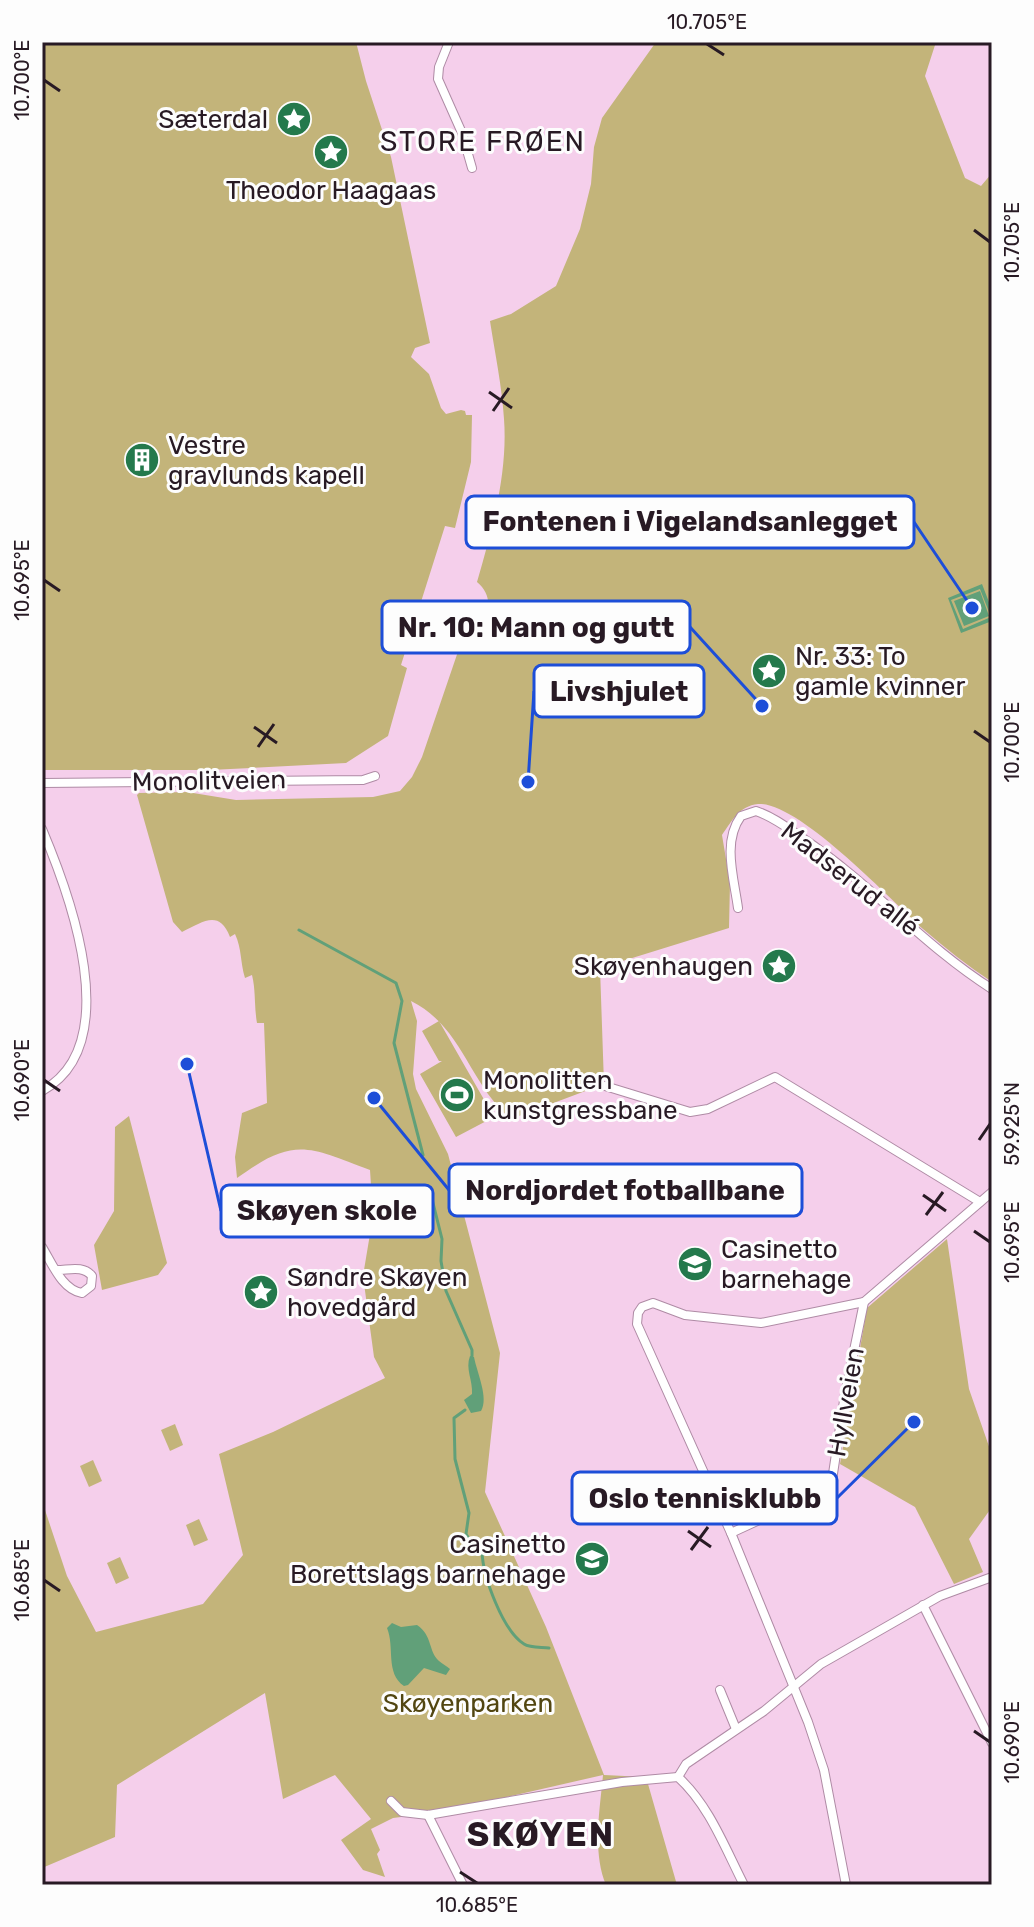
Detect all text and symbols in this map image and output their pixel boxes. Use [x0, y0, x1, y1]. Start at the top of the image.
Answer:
text: 10.705°E [667, 10, 747, 34]
text: 10.700°E [10, 40, 34, 120]
place icon: Sæterdal [275, 100, 313, 138]
place label: Sæterdal [158, 104, 268, 135]
district label: STORE FRØEN [380, 125, 586, 158]
place icon: Theodor Haagaas [312, 133, 350, 171]
place label: Theodor Haagaas [226, 175, 436, 206]
text: 10.705°E [1000, 202, 1024, 282]
place label: Vestre gravlunds kapell [168, 430, 365, 491]
building icon: Vestre gravlunds kapell [123, 441, 161, 479]
callout: Fontenen i Vigelandsanlegget [466, 496, 914, 548]
text: Fontenen i Vigelandsanlegget [482, 505, 898, 538]
text: 10.695°E [10, 539, 34, 621]
callout: Nr. 10: Mann og gutt [382, 601, 690, 653]
text: Nr. 10: Mann og gutt [398, 611, 674, 644]
place label: Nr. 33: To gamle kvinner [795, 641, 965, 702]
place icon: Nr. 33: To gamle kvinner [750, 652, 788, 690]
callout: Livshjulet [534, 665, 704, 717]
text: Livshjulet [550, 675, 688, 708]
text: 10.700°E [1000, 702, 1024, 782]
street label: Monolitveien [132, 764, 286, 798]
street label: Madserud allé [775, 815, 925, 943]
place icon: Skøyenhaugen [760, 947, 798, 985]
place label: Skøyenhaugen [574, 951, 753, 982]
text: 10.690°E [10, 1039, 34, 1121]
place label: Monolitten kunstgressbane [483, 1065, 678, 1126]
sports icon: Monolitten kunstgressbane [438, 1076, 476, 1114]
text: 59.925°N [1000, 1082, 1024, 1166]
callout: Nordjordet fotballbane [449, 1164, 802, 1216]
text: Nordjordet fotballbane [465, 1174, 785, 1207]
callout: Skøyen skole [221, 1185, 433, 1237]
text: Skøyen skole [237, 1194, 417, 1227]
text: 10.695°E [1000, 1201, 1024, 1283]
place label: Casinetto barnehage [721, 1234, 851, 1295]
school or university icon: Casinetto barnehage [676, 1245, 714, 1283]
place label: Søndre Skøyen hovedgård [287, 1262, 467, 1323]
place icon: Søndre Skøyen hovedgård [242, 1273, 280, 1311]
street label: Hyllveien [821, 1345, 871, 1459]
callout: Oslo tennisklubb [572, 1472, 837, 1524]
text: Oslo tennisklubb [589, 1482, 821, 1515]
place label: Casinetto Borettslags barnehage [290, 1529, 566, 1590]
text: 10.685°E [10, 1539, 34, 1621]
school or university icon: Casinetto Borettslags barnehage [573, 1540, 611, 1578]
park label: Skøyenparken [383, 1688, 553, 1719]
text: 10.690°E [1000, 1701, 1024, 1783]
district label: SKØYEN [467, 1814, 615, 1855]
text: 10.685°E [436, 1893, 518, 1917]

